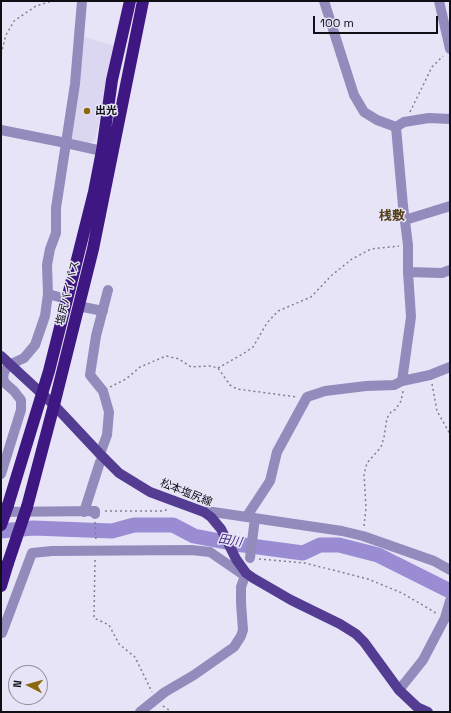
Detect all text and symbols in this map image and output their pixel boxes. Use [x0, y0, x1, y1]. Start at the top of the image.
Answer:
scale bar [315, 8, 440, 34]
text: 100 m [320, 15, 354, 31]
place label: 出光 [95, 104, 117, 118]
marker: 出光 [82, 106, 92, 116]
district label: 桟敷 [379, 208, 405, 224]
street label: 塩尻バイパス [54, 259, 82, 327]
street label: 松本塩尻線 [158, 477, 214, 509]
water label: 田川 [217, 532, 243, 550]
north arrow [8, 665, 48, 705]
text: N [10, 679, 24, 688]

